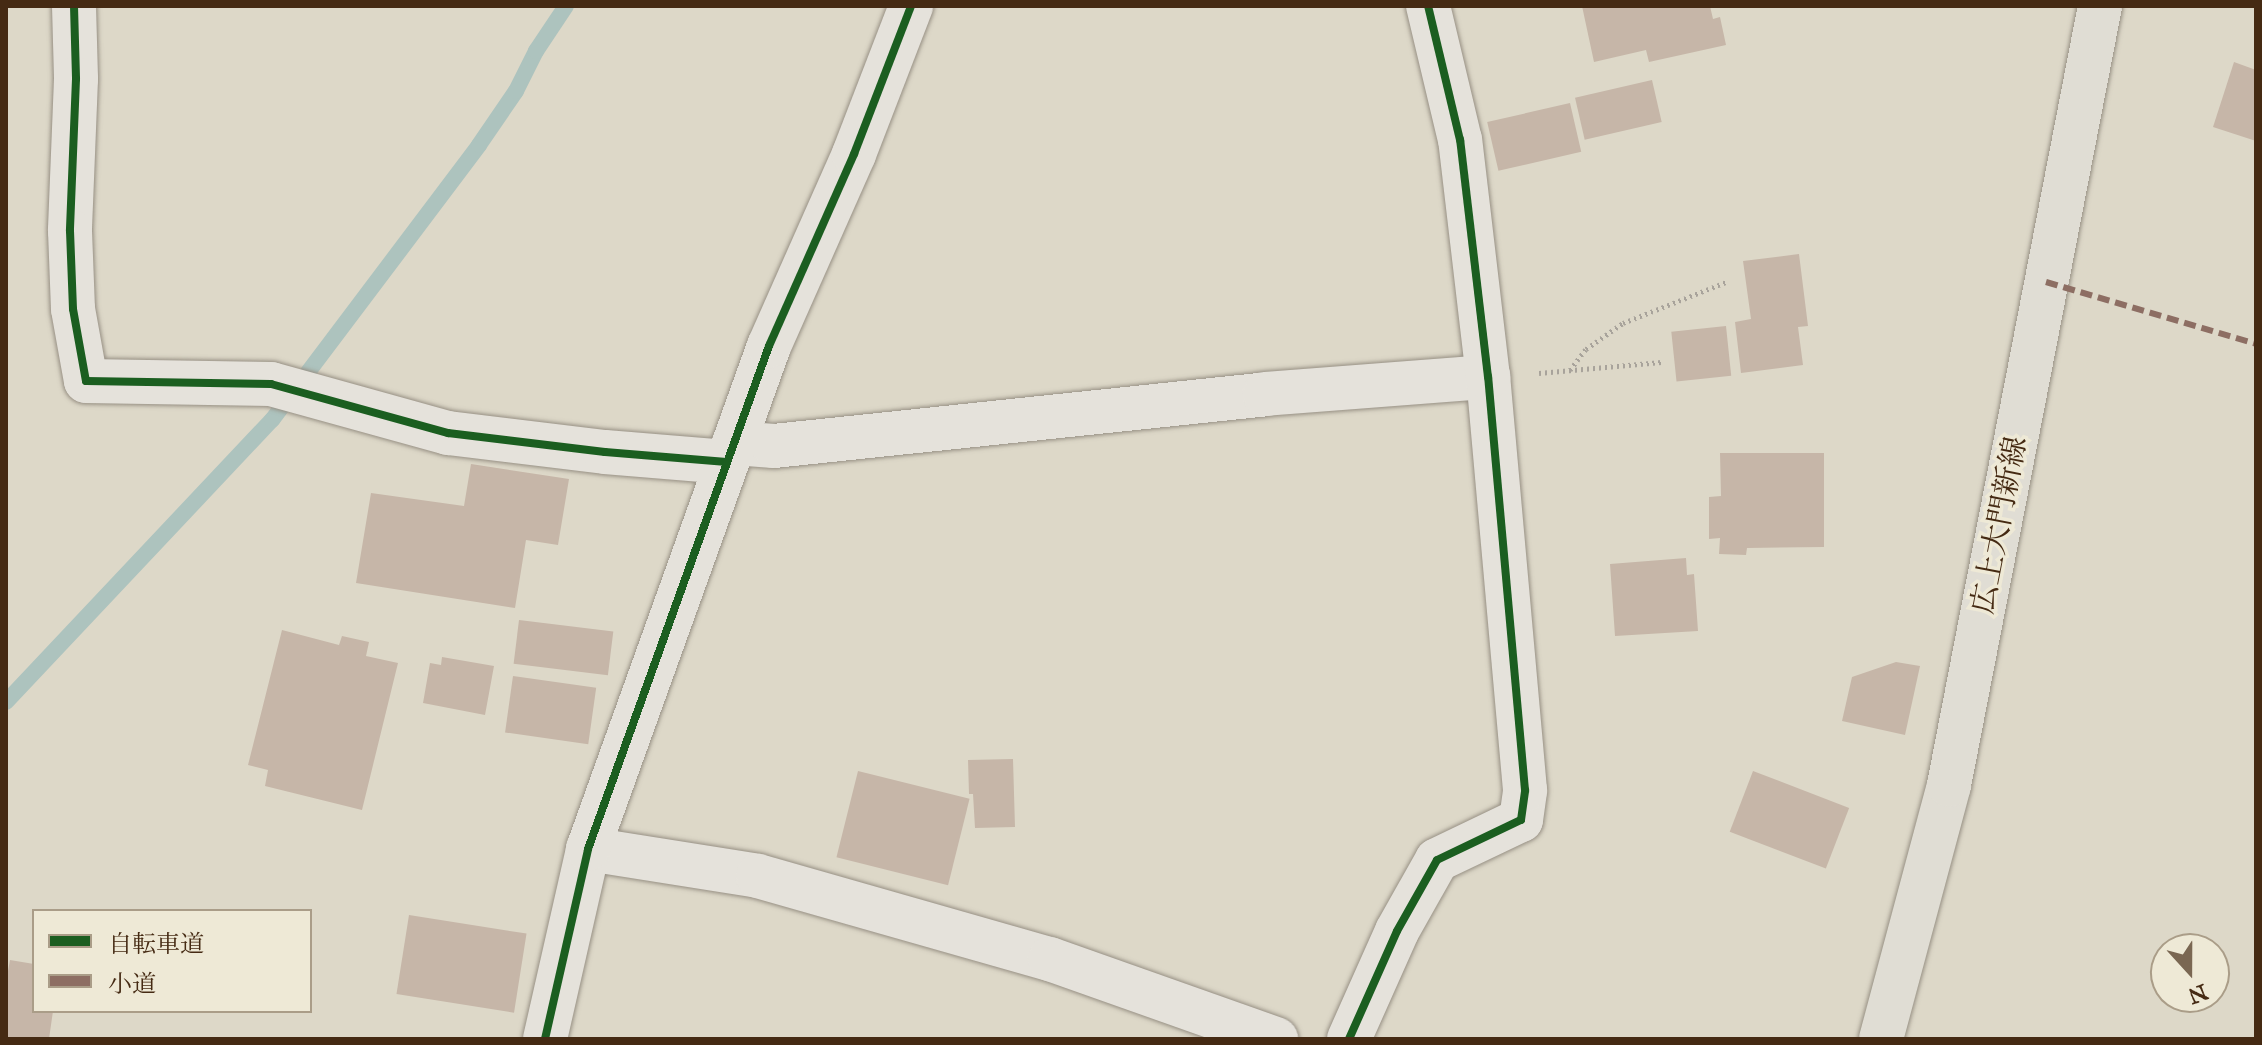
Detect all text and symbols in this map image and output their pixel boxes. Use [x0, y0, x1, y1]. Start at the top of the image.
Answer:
street label: 広上大門新線 [1964, 433, 2034, 617]
legend [32, 909, 312, 1013]
text: 自転車道 [108, 929, 204, 959]
north arrow [2150, 933, 2230, 1013]
text: 小道 [108, 969, 156, 999]
text: N [2185, 978, 2212, 1010]

